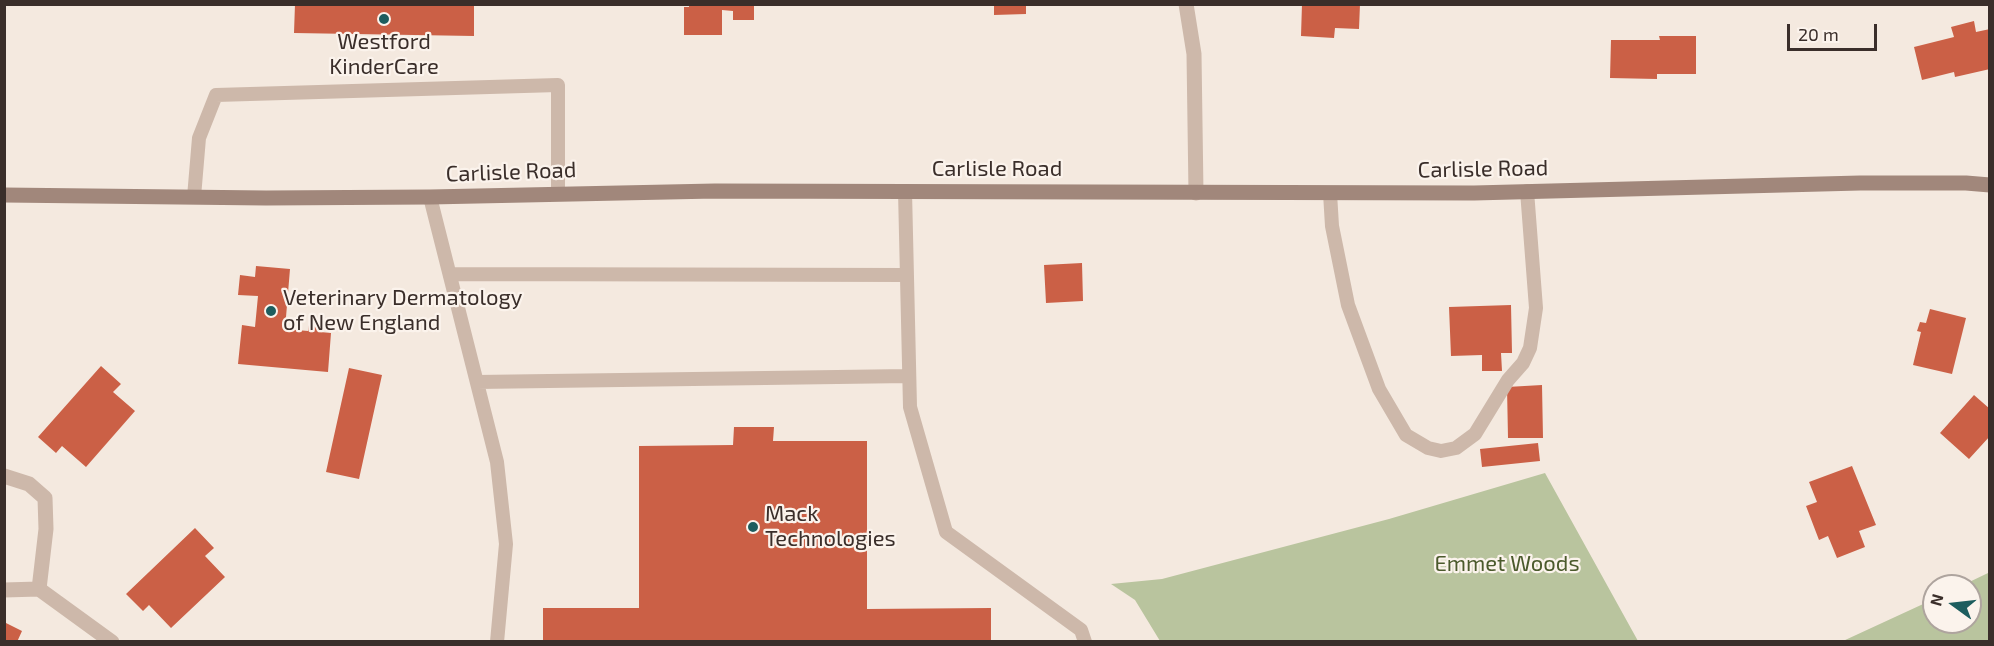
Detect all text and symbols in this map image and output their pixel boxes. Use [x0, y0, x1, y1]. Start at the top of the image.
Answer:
marker: Westford KinderCare [377, 12, 391, 26]
scale bar [1790, 12, 1880, 50]
text: 20 m [1798, 23, 1839, 45]
place label: Westford KinderCare [329, 29, 439, 80]
street label: Carlisle Road [1418, 155, 1548, 183]
street label: Carlisle Road [932, 156, 1062, 182]
street label: Carlisle Road [445, 157, 577, 187]
place label: Veterinary Dermatology of New England [283, 285, 522, 336]
marker: Veterinary Dermatology of New England [264, 304, 278, 318]
place label: Mack Technologies [765, 501, 896, 552]
marker: Mack Technologies [746, 520, 760, 534]
park label: Emmet Woods [1434, 551, 1580, 577]
north arrow [1922, 574, 1982, 634]
text: N [1925, 592, 1947, 608]

